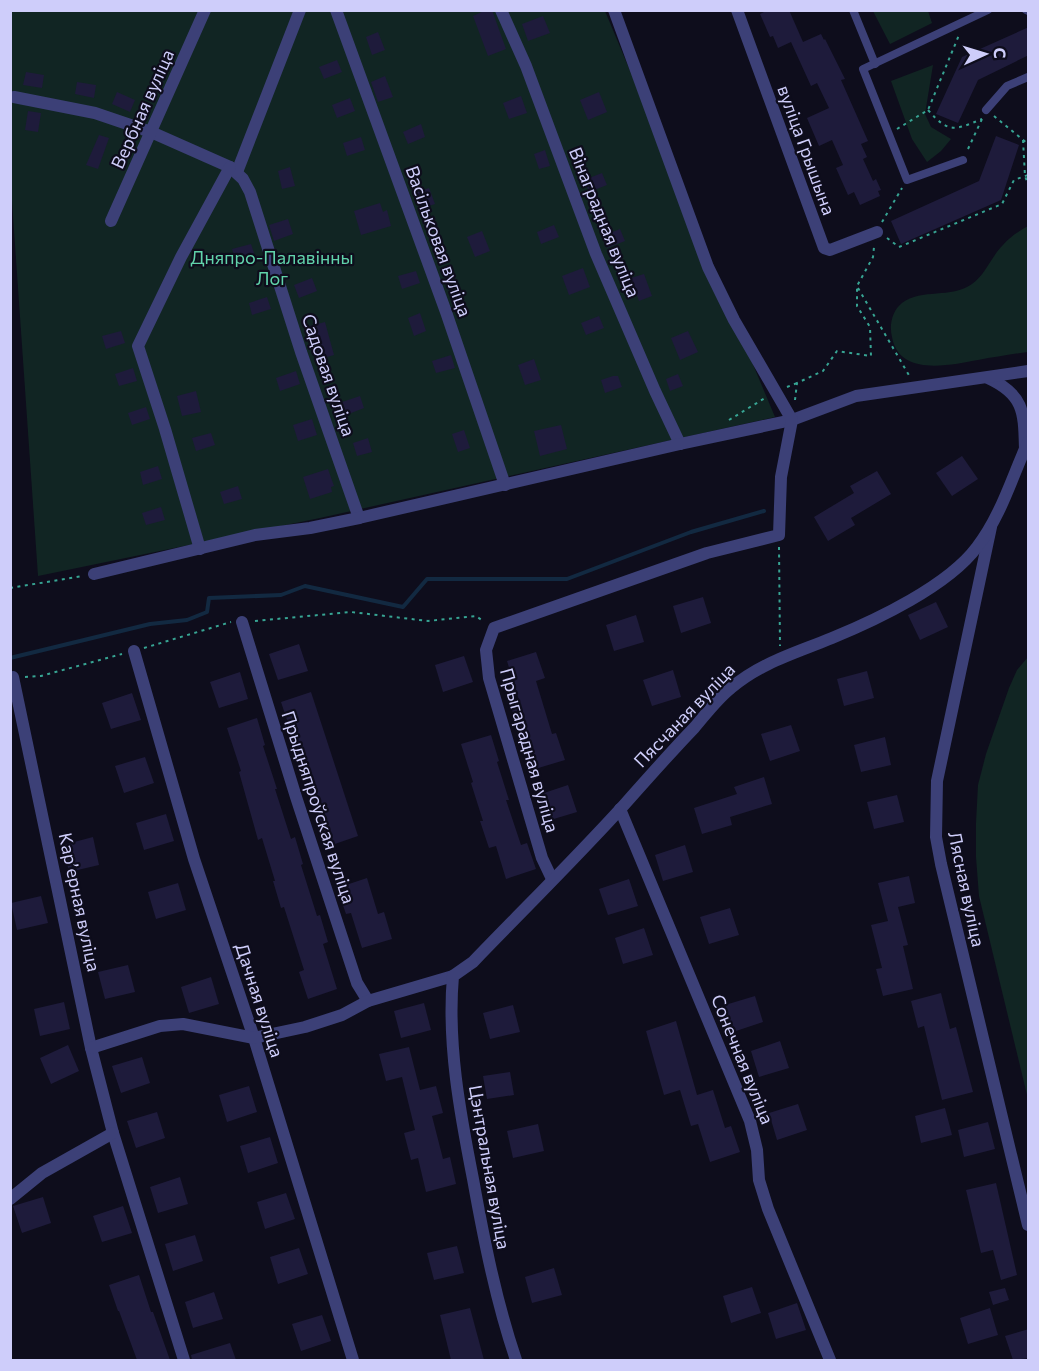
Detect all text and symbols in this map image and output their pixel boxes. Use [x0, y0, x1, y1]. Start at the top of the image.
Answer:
north arrow [955, 24, 1015, 84]
street label: Вербная вуліца [106, 46, 178, 172]
text: С [991, 47, 1010, 59]
street label: вуліца Грышына [773, 82, 841, 218]
street label: Вінаградная вуліца [565, 144, 645, 300]
street label: Васільковая вуліца [401, 163, 477, 319]
park label: Дняпро-Палавінны Лог [190, 246, 354, 289]
street label: Садовая вуліца [298, 311, 360, 439]
street label: Пясчаная вуліца [629, 658, 739, 772]
street label: Прыгарадная вуліца [496, 665, 564, 835]
street label: Прыдняпроўская вуліца [277, 708, 361, 906]
street label: Лясная вуліца [944, 829, 990, 949]
street label: Карʼерная вуліца [55, 830, 105, 974]
street label: Дачная вуліца [231, 940, 289, 1060]
street label: Сонечная вуліца [707, 991, 779, 1127]
street label: Цэнтральная вуліца [465, 1083, 515, 1251]

